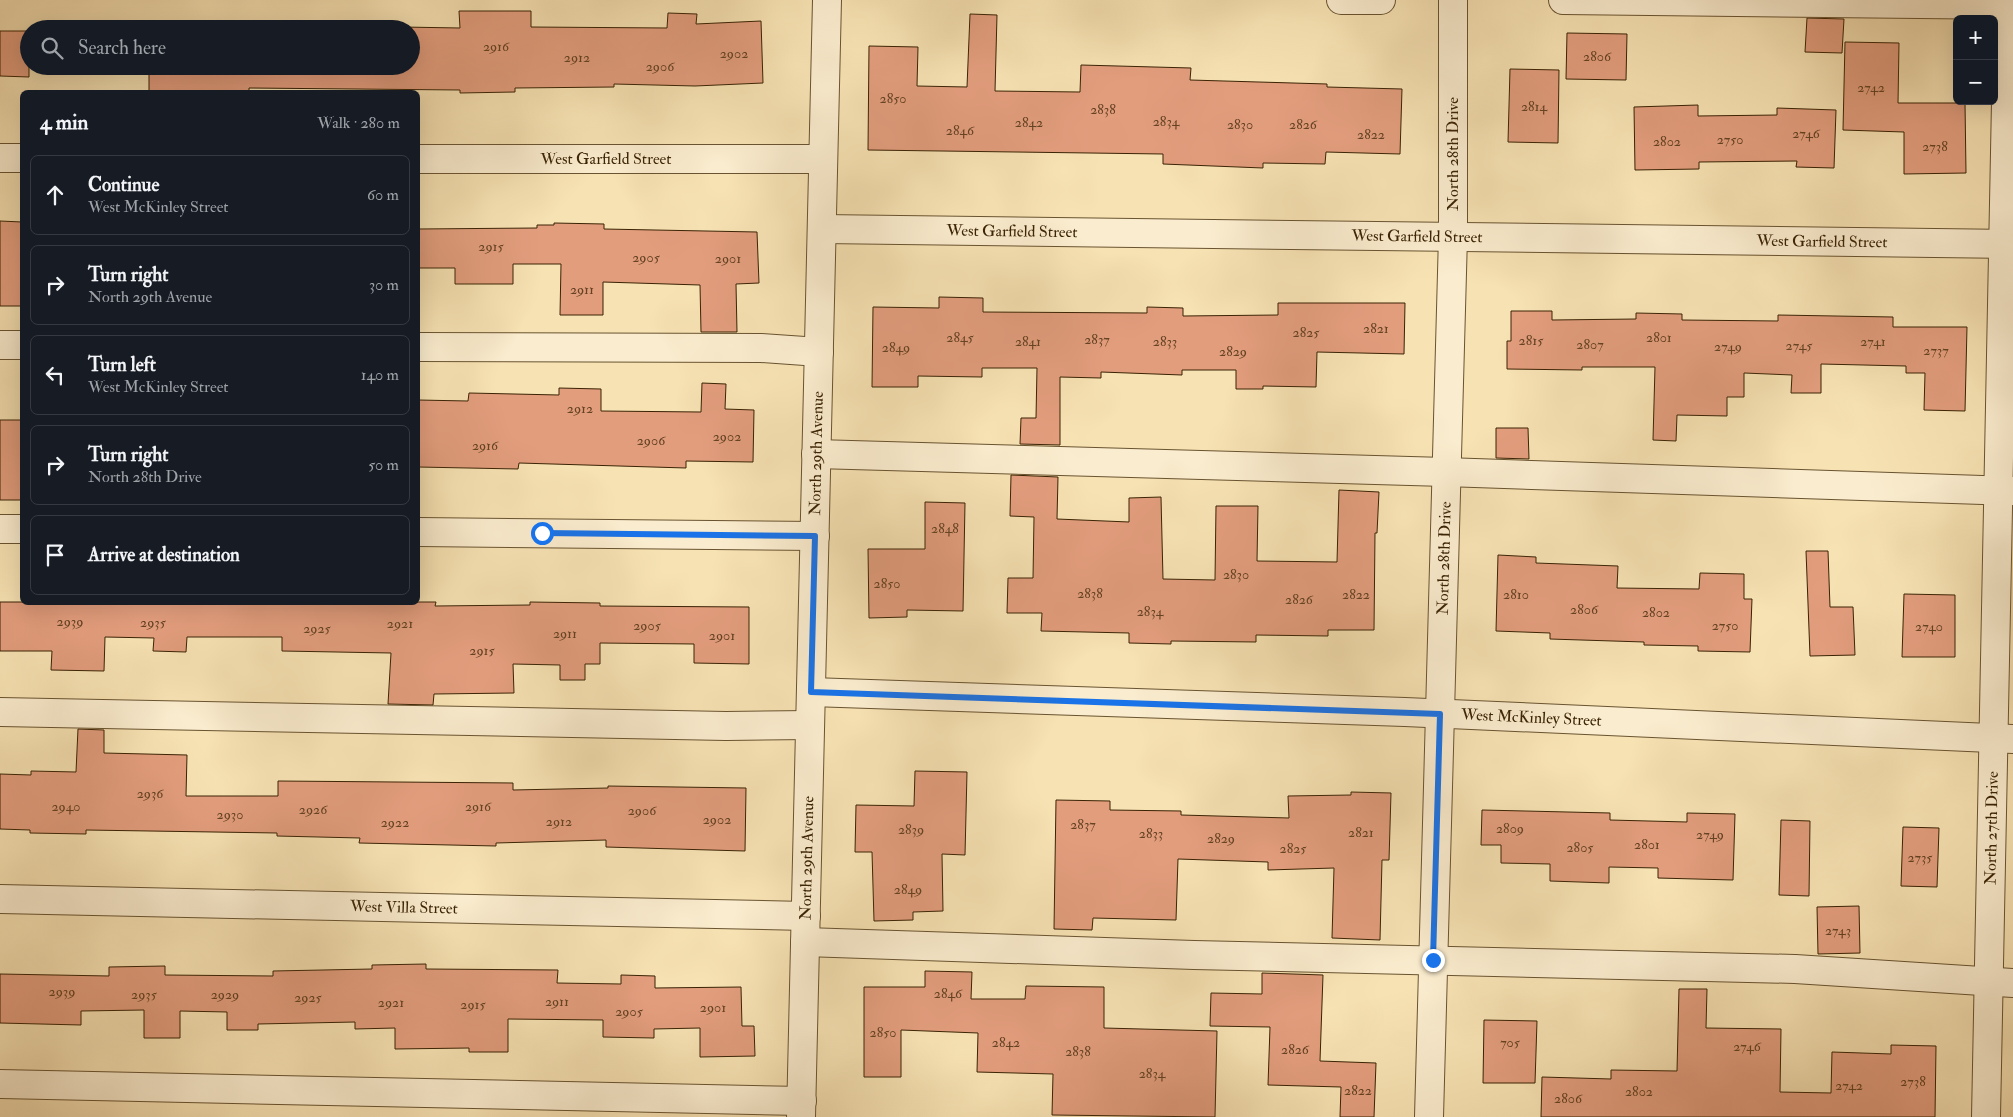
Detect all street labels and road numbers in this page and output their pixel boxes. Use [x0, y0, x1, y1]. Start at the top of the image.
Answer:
street label: North 28th Drive [1443, 97, 1463, 211]
street label: West Garfield Street [540, 149, 671, 169]
street label: West Garfield Street [945, 221, 1078, 242]
street label: West Garfield Street [1350, 226, 1483, 247]
street label: West Garfield Street [1755, 231, 1888, 252]
street label: North 29th Avenue [805, 391, 828, 516]
street label: North 28th Drive [1433, 501, 1456, 615]
street label: West McKinley Street [1460, 704, 1602, 731]
street label: North 27th Drive [1981, 771, 2003, 885]
street label: North 29th Avenue [796, 795, 818, 920]
street label: West Villa Street [349, 896, 458, 919]

